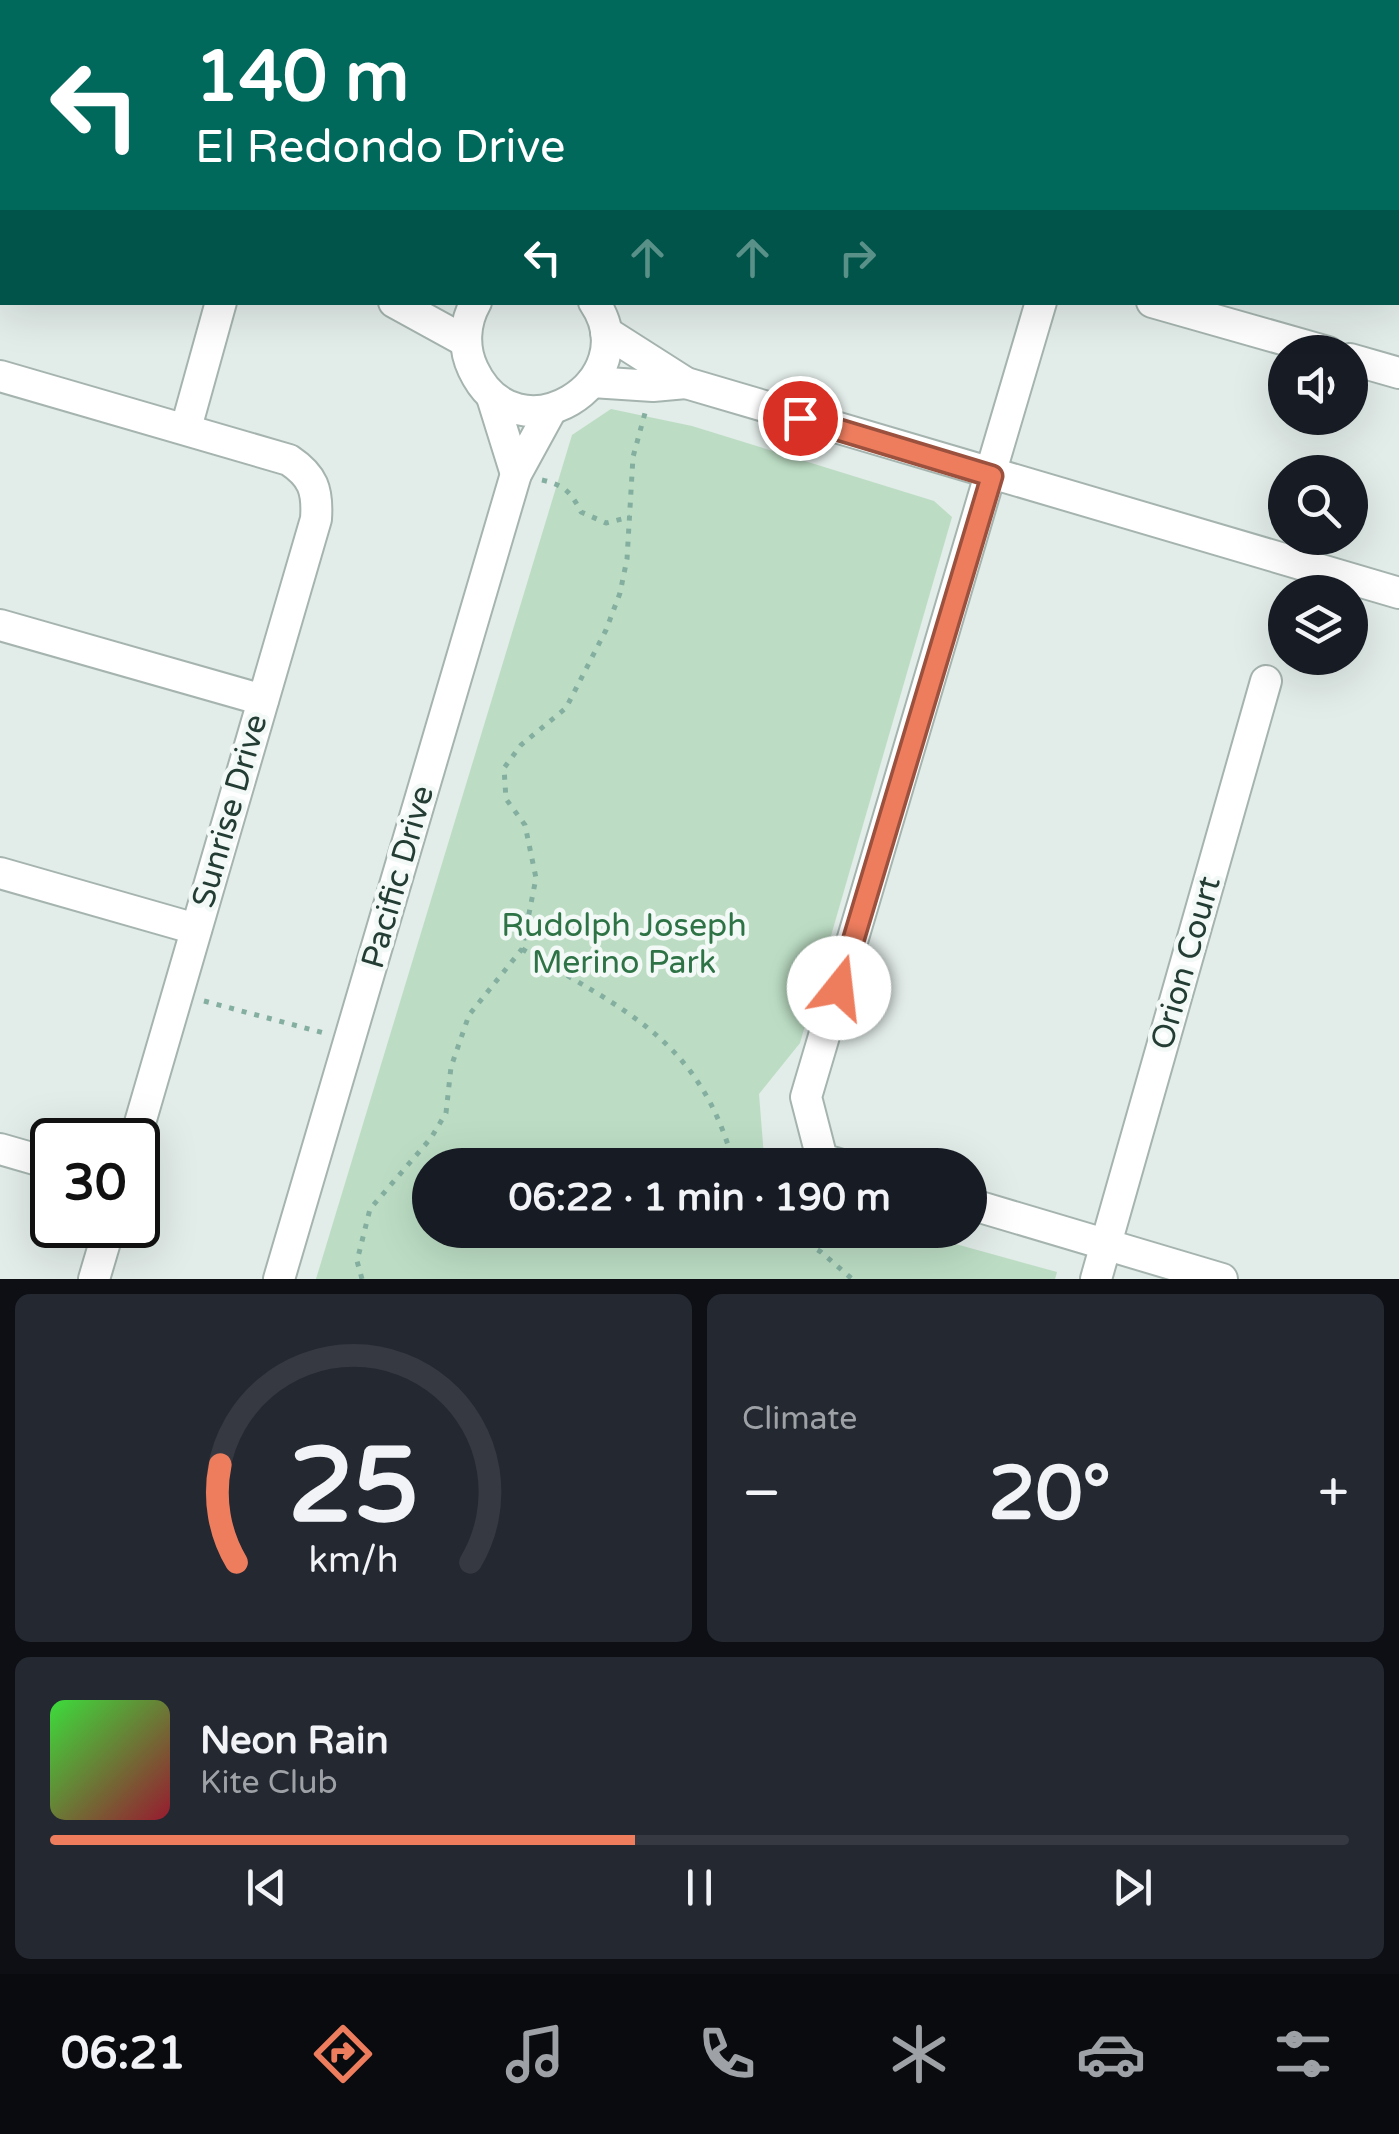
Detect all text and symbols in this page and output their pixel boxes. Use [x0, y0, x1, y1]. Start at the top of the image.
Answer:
text: 140 m [195, 36, 409, 120]
icon: left [30, 40, 160, 170]
text: El Redondo Drive [195, 121, 566, 175]
icon: left [515, 230, 570, 285]
icon: ahead [620, 230, 675, 285]
icon: ahead [725, 230, 780, 285]
icon: right [830, 230, 885, 285]
map controls [1268, 335, 1368, 675]
button: sound [1268, 335, 1368, 435]
pin [758, 376, 843, 461]
icon: arrive [773, 391, 828, 446]
button: search [1268, 455, 1368, 555]
button: layers [1268, 575, 1368, 675]
street label: Sunrise Drive [184, 710, 276, 912]
street label: Pacific Drive [354, 781, 442, 973]
street label: Orion Court [1143, 872, 1229, 1054]
park label: Rudolph Joseph Merino Park [501, 907, 747, 982]
position arrow [787, 936, 891, 1040]
speed limit sign: 30 [30, 1118, 160, 1248]
text: 06:22 · 1 min · 190 m [508, 1175, 891, 1221]
text: Climate [742, 1400, 857, 1438]
text: 25 [288, 1425, 419, 1550]
text: 20° [988, 1449, 1111, 1539]
text: − [742, 1461, 781, 1527]
text: + [1318, 1461, 1349, 1527]
text: km/h [309, 1539, 398, 1582]
text: Neon Rain [200, 1718, 389, 1764]
text: Kite Club [200, 1764, 338, 1802]
icon: previous [239, 1860, 294, 1915]
icon: pause [672, 1860, 727, 1915]
icon: next [1105, 1860, 1160, 1915]
icon: directions [308, 2019, 378, 2089]
icon: music [500, 2019, 570, 2089]
icon: phone [692, 2019, 762, 2089]
icon: climate [884, 2019, 954, 2089]
icon: car [1076, 2019, 1146, 2089]
icon: filters [1268, 2019, 1338, 2089]
text: 06:21 [61, 2027, 186, 2081]

